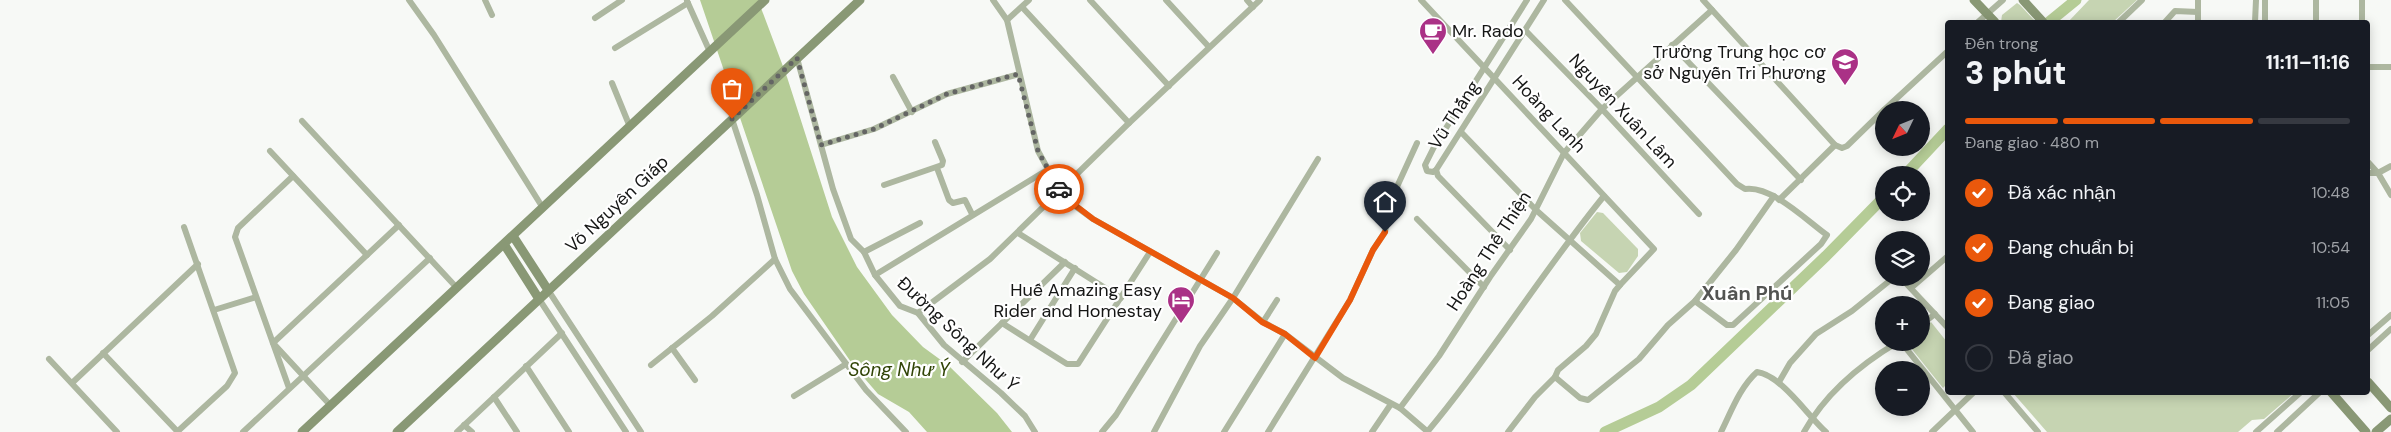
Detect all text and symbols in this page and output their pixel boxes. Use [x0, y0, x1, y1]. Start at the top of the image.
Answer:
cafe icon: Mr. Rado [1418, 16, 1448, 55]
place label: Mr. Rado [1452, 19, 1524, 43]
text: Đến trong [1965, 33, 2038, 54]
place label: Trường Trung học cơ sở Nguyễn Tri Phương [1643, 40, 1826, 85]
school or university icon: Trường Trung học cơ sở Nguyễn Tri Phương [1830, 47, 1860, 86]
street label: Nguyễn Xuân Lâm [1564, 49, 1682, 173]
text: 11:11–11:16 [2266, 50, 2350, 75]
text: 3 phút [1965, 52, 2067, 94]
pin [711, 68, 753, 119]
street label: Hoàng Lanh [1507, 70, 1591, 158]
icon: bag [718, 75, 746, 103]
street label: Vũ Thắng [1423, 76, 1485, 154]
north arrow [1875, 101, 1930, 156]
map controls [1875, 101, 1930, 416]
text: Đang giao · 480 m [1965, 132, 2099, 153]
street label: Võ Nguyên Giáp [560, 150, 674, 258]
courier [1034, 164, 1084, 214]
button: locate [1875, 166, 1930, 221]
icon: car [1045, 175, 1073, 203]
icon: check [1965, 179, 1993, 207]
text: Đã xác nhận [2008, 180, 2116, 205]
pin [1364, 181, 1406, 232]
text: 10:48 [2311, 182, 2350, 203]
street label: Hoàng Thế Thiện [1441, 186, 1537, 316]
icon: home [1371, 188, 1399, 216]
button: layers [1875, 231, 1930, 286]
icon: check [1965, 234, 1993, 262]
text: Đang chuẩn bị [2008, 235, 2134, 260]
text: 10:54 [2311, 237, 2350, 258]
street label: Đường Sông Như Ý [893, 272, 1023, 396]
place label: Huế Amazing Easy Rider and Homestay [993, 278, 1162, 323]
district label: Xuân Phú [1702, 280, 1792, 306]
hotel icon: Huế Amazing Easy Rider and Homestay [1166, 285, 1196, 324]
icon: check [1965, 289, 1993, 317]
text: Đang giao [2008, 290, 2095, 315]
text: 11:05 [2316, 292, 2350, 313]
button: + [1875, 296, 1930, 351]
text: Đã giao [2008, 345, 2074, 370]
water label: Sông Như Ý [848, 358, 950, 380]
button: − [1875, 361, 1930, 416]

